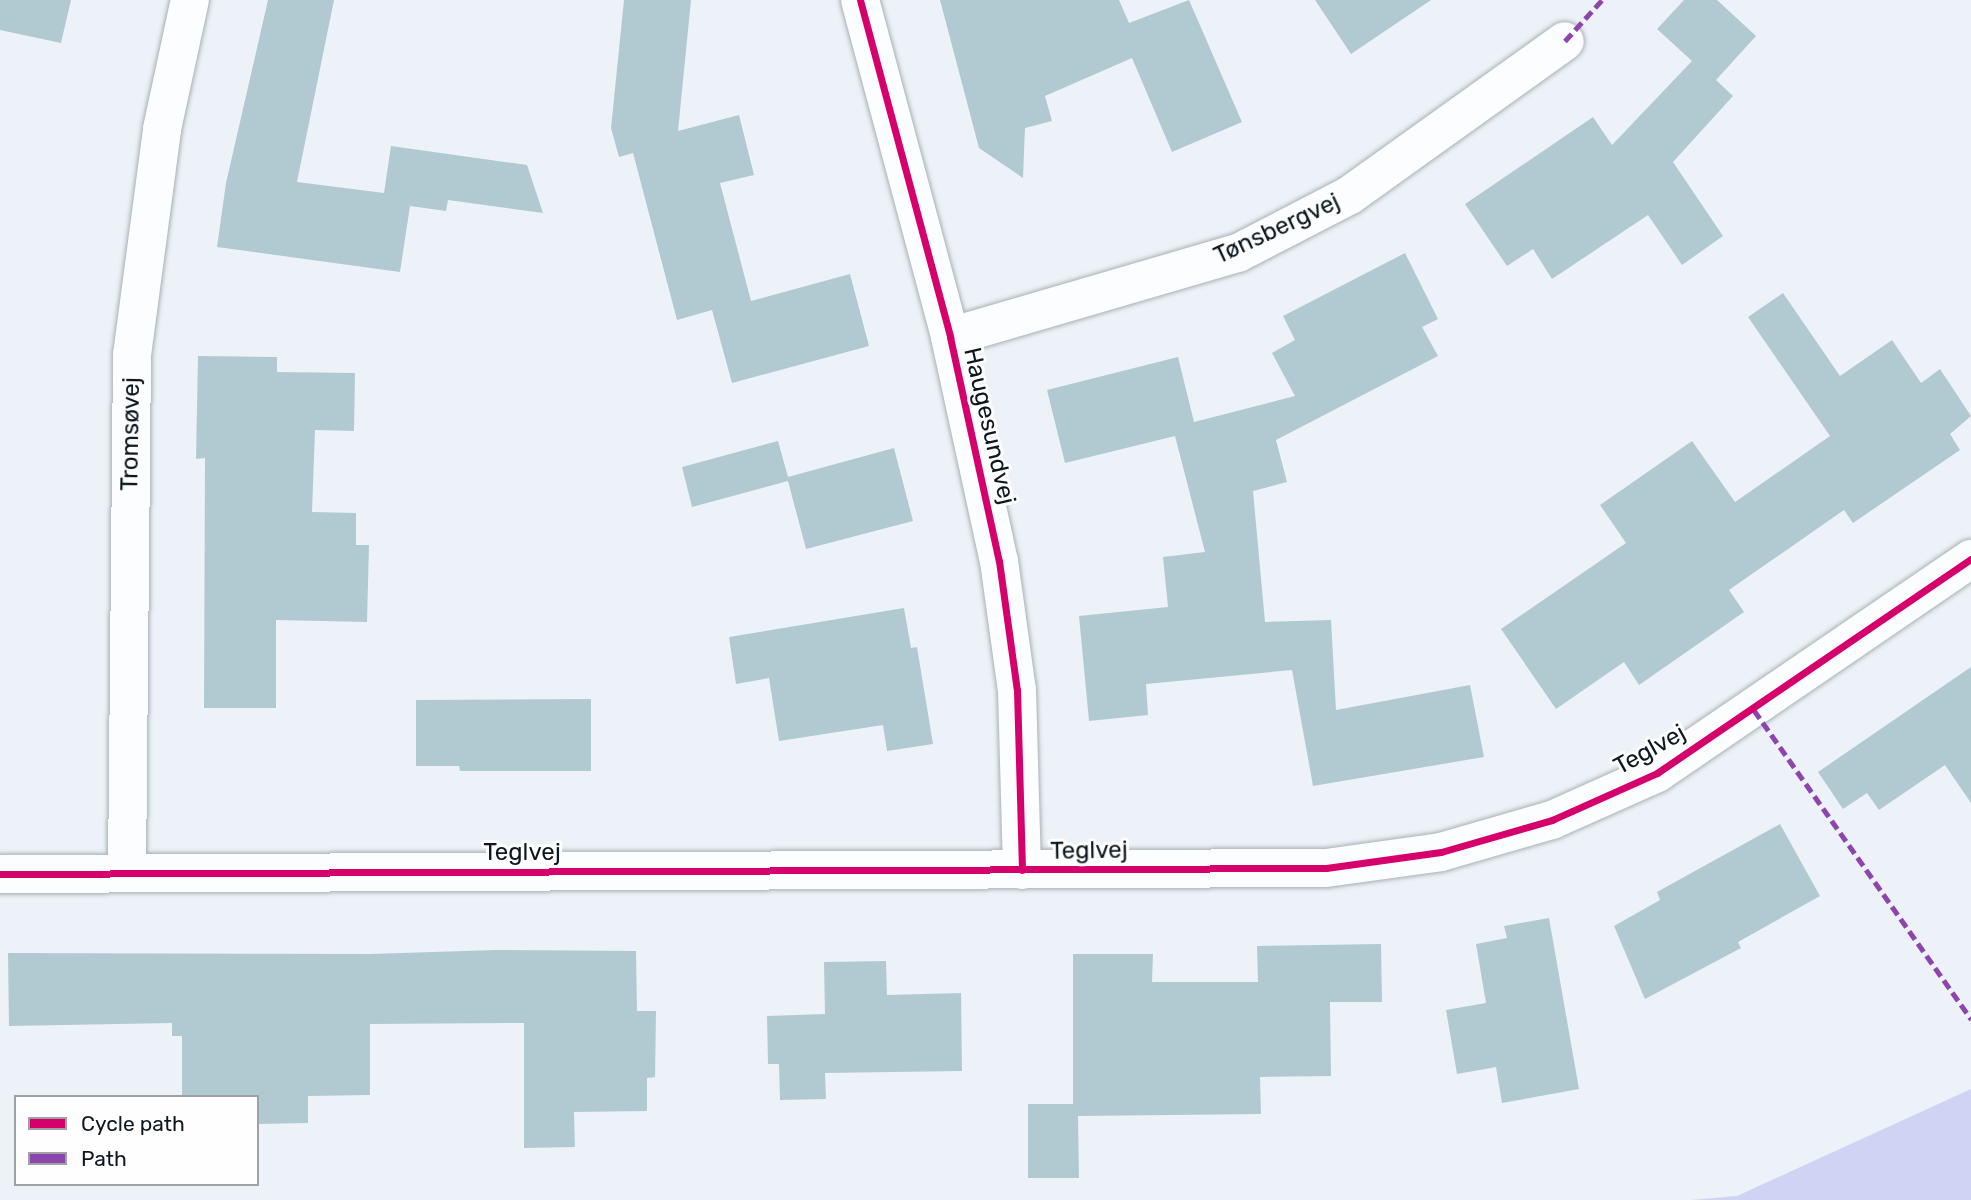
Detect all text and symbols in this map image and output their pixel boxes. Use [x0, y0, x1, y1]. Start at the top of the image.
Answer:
street label: Tønsbergvej [1210, 187, 1344, 271]
street label: Haugesundvej [957, 345, 1021, 507]
street label: Tromsøvej [116, 377, 146, 491]
street label: Teglvej [1609, 719, 1691, 781]
street label: Teglvej [1050, 836, 1128, 866]
street label: Teglvej [483, 839, 561, 867]
legend [14, 1095, 259, 1186]
text: Cycle path [81, 1111, 185, 1136]
text: Path [81, 1146, 127, 1171]

